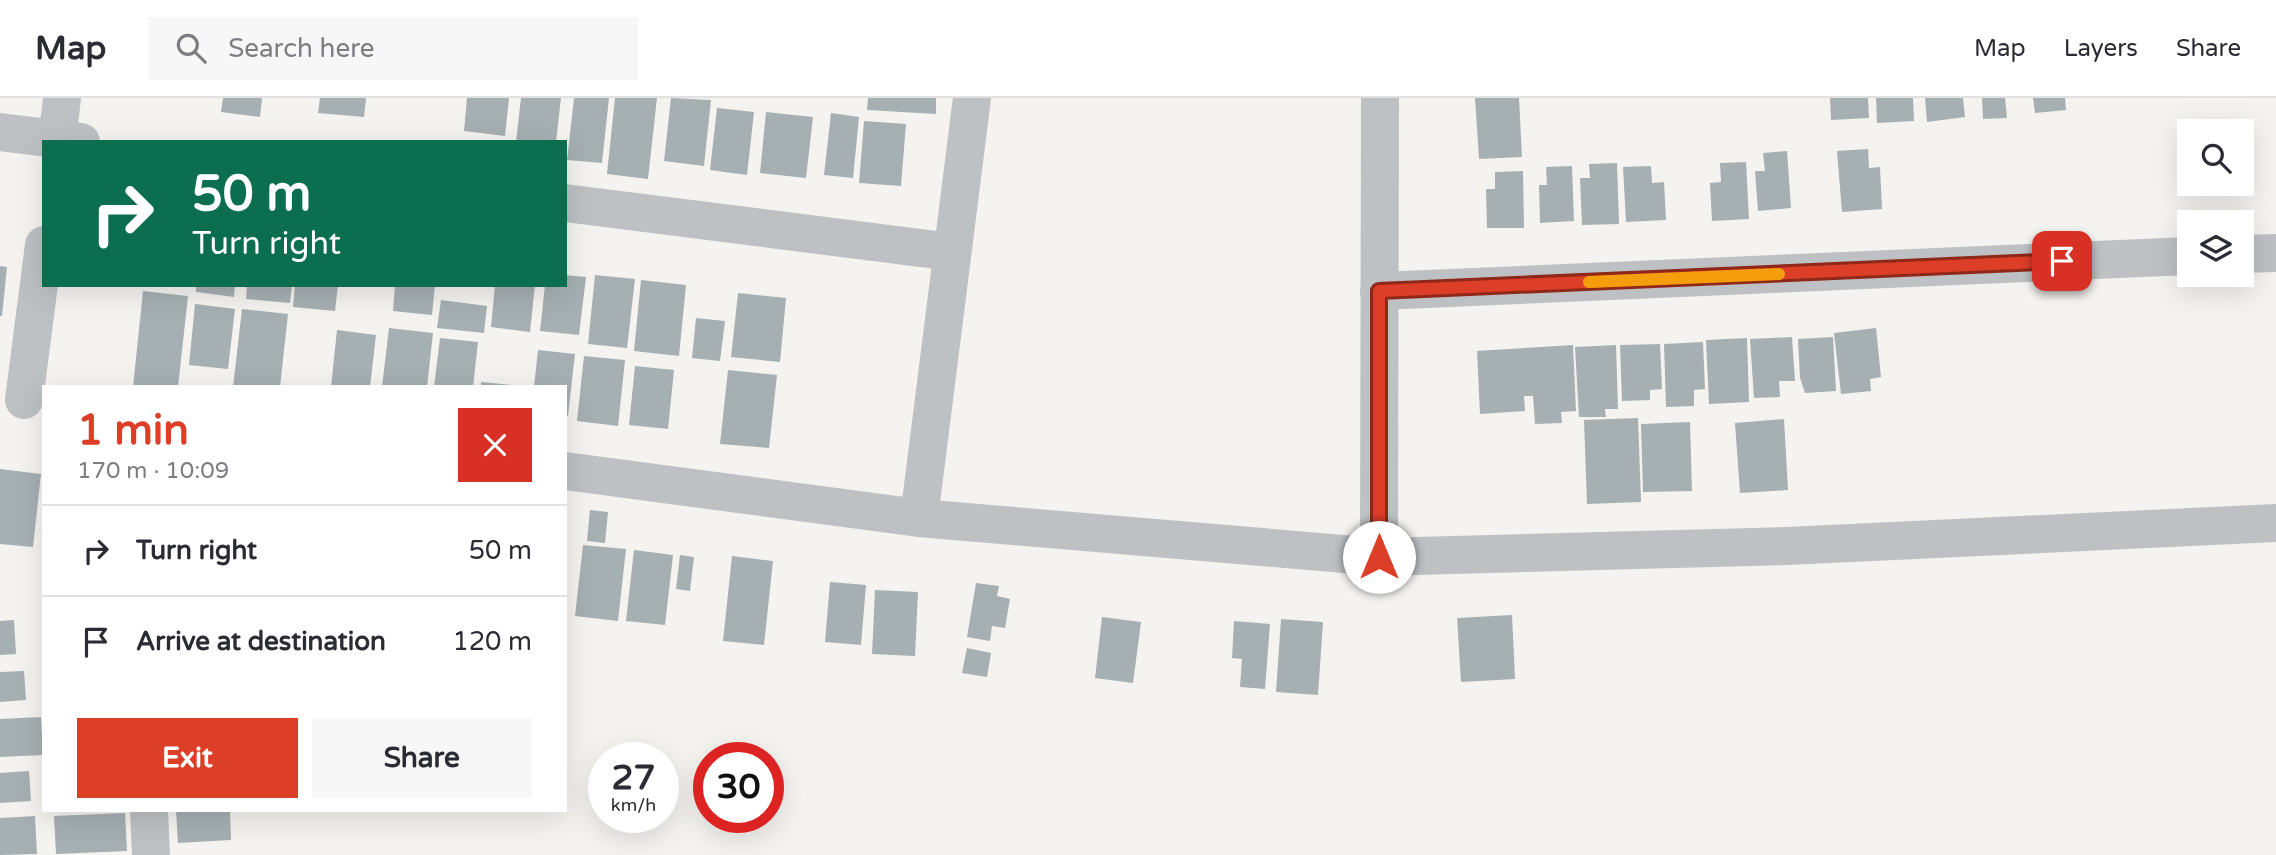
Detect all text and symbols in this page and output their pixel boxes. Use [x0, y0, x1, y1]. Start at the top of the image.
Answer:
search box [148, 17, 638, 80]
text: Map [35, 29, 106, 68]
icon: search [172, 29, 210, 67]
text: Search here [228, 33, 374, 64]
text: Map [1974, 34, 2026, 63]
text: Layers [2064, 34, 2138, 63]
text: Share [2176, 34, 2241, 63]
map controls [2177, 119, 2254, 287]
button: search [2177, 119, 2254, 196]
text: 50 m [192, 165, 311, 224]
icon: right [77, 168, 168, 259]
button: layers [2177, 210, 2254, 287]
text: Turn right [192, 225, 341, 263]
pin [2032, 231, 2092, 291]
icon: arrive [2043, 242, 2081, 280]
text: 1 min [77, 405, 189, 456]
button: close [458, 408, 532, 482]
text: 170 m · 10:09 [77, 457, 229, 485]
position arrow [1342, 520, 1416, 594]
icon: right [77, 532, 115, 570]
text: Turn right [136, 535, 257, 566]
text: 50 m [469, 535, 532, 566]
icon: arrive [77, 623, 115, 661]
text: Arrive at destination [136, 626, 386, 657]
text: 120 m [452, 626, 532, 657]
button: Exit [77, 718, 298, 798]
button: Share [312, 718, 532, 798]
speed limit sign: 30 [693, 742, 784, 833]
text: 27 [612, 757, 655, 799]
text: km/h [611, 794, 656, 816]

